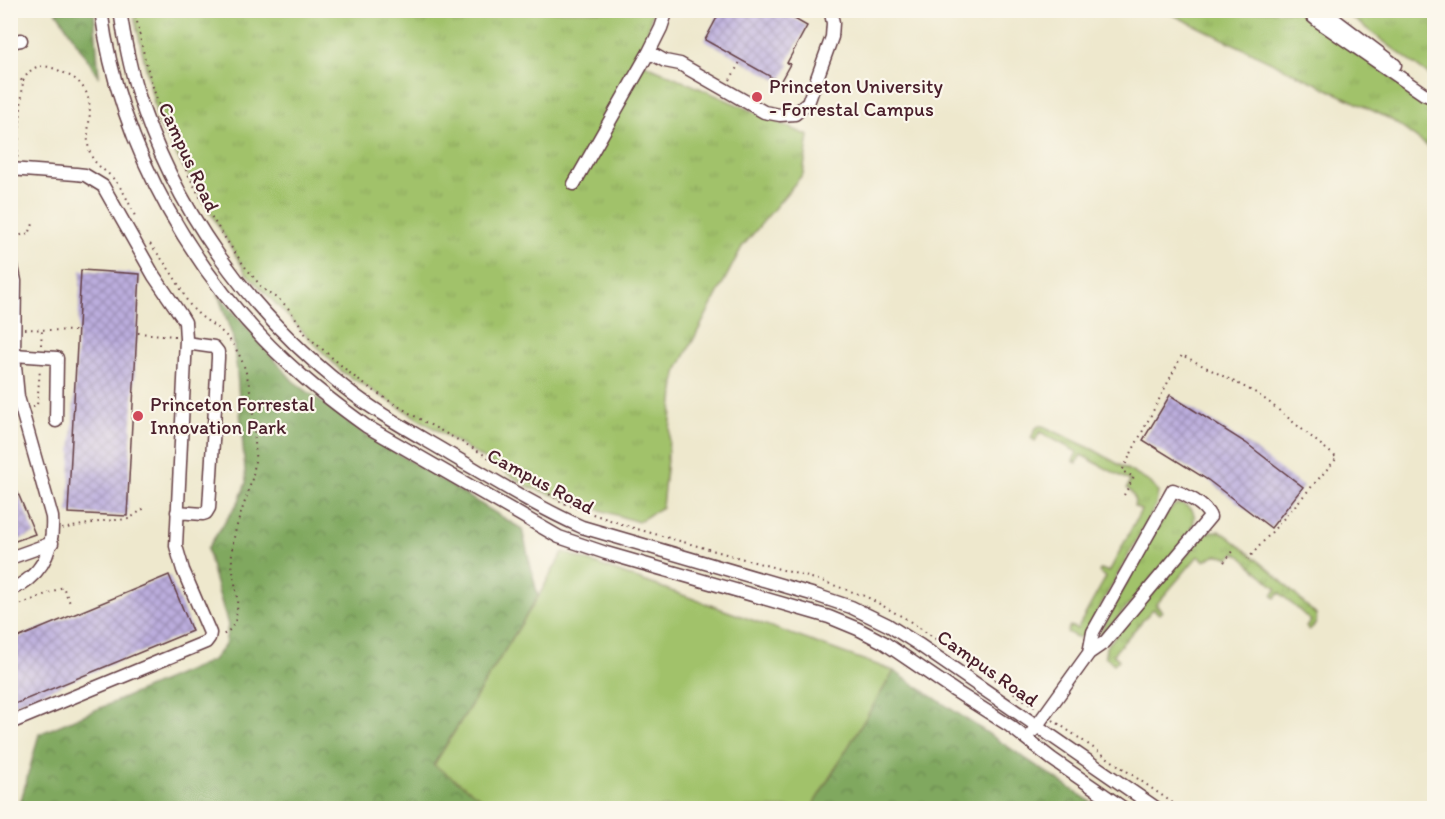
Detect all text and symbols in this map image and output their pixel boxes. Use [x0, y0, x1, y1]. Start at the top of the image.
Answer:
place label: Princeton University - Forrestal Campus [769, 74, 943, 121]
marker: Princeton University - Forrestal Campus [750, 90, 764, 104]
street label: Campus Road [153, 98, 225, 216]
place label: Princeton Forrestal Innovation Park [150, 392, 315, 439]
marker: Princeton Forrestal Innovation Park [131, 409, 145, 423]
street label: Campus Road [483, 443, 599, 519]
street label: Campus Road [933, 624, 1043, 712]

